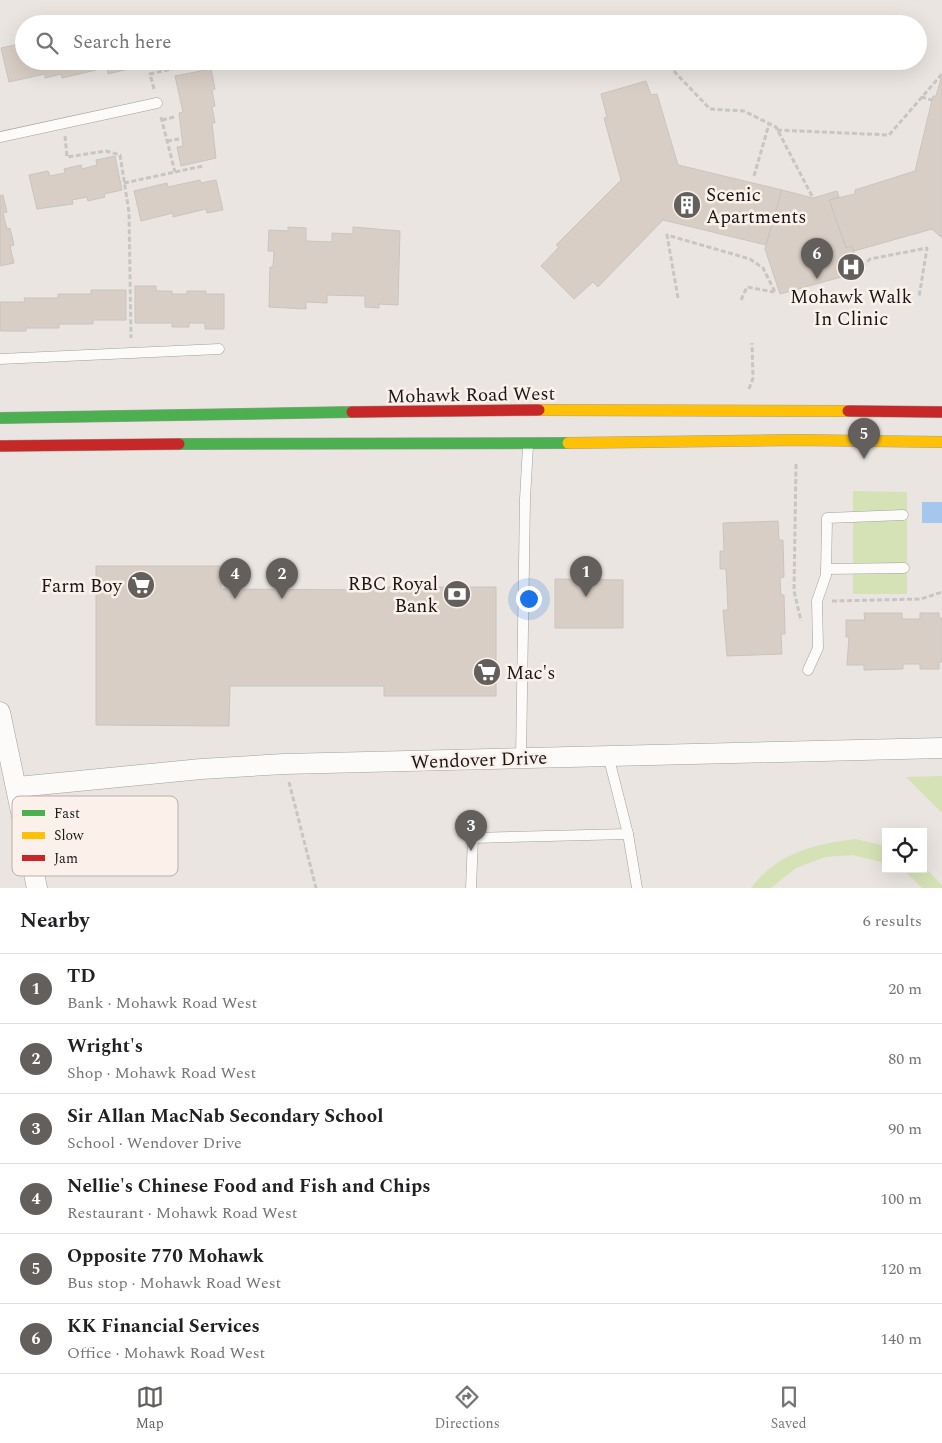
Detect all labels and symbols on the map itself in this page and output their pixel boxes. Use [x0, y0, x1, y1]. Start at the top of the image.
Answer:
place label: Scenic Apartments [706, 181, 806, 232]
building icon: Scenic Apartments [672, 190, 702, 220]
pin: 6 [801, 238, 833, 279]
hospital icon: Mohawk Walk In Clinic [836, 252, 866, 282]
place label: Mohawk Walk In Clinic [790, 283, 912, 334]
street label: Mohawk Road West [387, 380, 556, 411]
pin: 5 [848, 418, 880, 459]
pin: 1 [570, 556, 602, 597]
pin: 4 [219, 558, 251, 599]
pin: 2 [266, 558, 298, 599]
supermarket icon: Farm Boy [126, 570, 156, 600]
place label: RBC Royal Bank [348, 570, 438, 621]
place label: Farm Boy [41, 572, 123, 601]
bank icon: RBC Royal Bank [442, 579, 472, 609]
your location [516, 586, 542, 612]
supermarket icon: Mac's [472, 657, 502, 687]
place label: Mac's [506, 659, 556, 688]
street label: Wendover Drive [410, 744, 548, 777]
legend [12, 796, 178, 876]
text: Fast [54, 803, 80, 824]
pin: 3 [455, 810, 487, 851]
text: Slow [54, 825, 84, 846]
text: Jam [54, 848, 78, 869]

